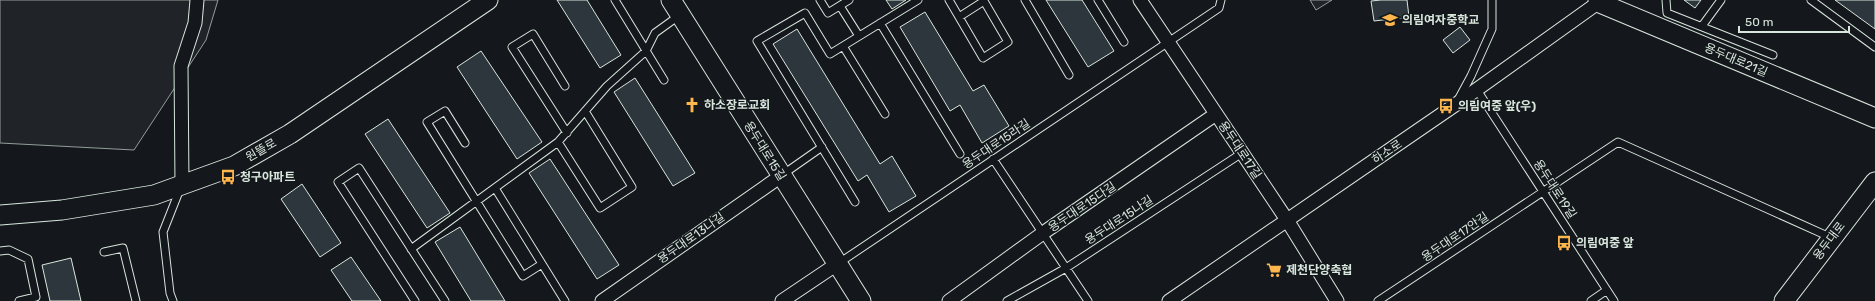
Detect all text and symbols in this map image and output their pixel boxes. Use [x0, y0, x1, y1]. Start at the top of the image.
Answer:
scale bar [1739, 8, 1849, 34]
school or university icon: 의림여자중학교 [1381, 11, 1399, 29]
place label: 의림여자중학교 [1402, 13, 1479, 27]
text: 50 m [1745, 15, 1773, 29]
street label: 용두대로21길 [1702, 40, 1770, 80]
church icon: 하소장로교회 [683, 96, 701, 114]
bus stop icon: 의림여중 앞(우) [1437, 97, 1455, 115]
place label: 하소장로교회 [704, 98, 770, 112]
place label: 의림여중 앞(우) [1458, 99, 1536, 113]
street label: 용두대로15라길 [960, 116, 1032, 172]
street label: 용두대로15길 [741, 119, 789, 183]
street label: 용두대로17길 [1216, 119, 1264, 181]
street label: 원뜰로 [243, 136, 279, 164]
street label: 하소로 [1369, 137, 1405, 167]
street label: 용두대로19길 [1531, 157, 1579, 221]
bus stop icon: 청구아파트 [219, 168, 237, 186]
place label: 청구아파트 [240, 170, 295, 184]
street label: 용두대로15다길 [1046, 179, 1118, 235]
street label: 용두대로15나길 [1082, 193, 1156, 247]
street label: 용두대로13나길 [655, 210, 727, 266]
street label: 용두대로17안길 [1419, 210, 1491, 264]
street label: 용두대로 [1810, 219, 1848, 263]
bus stop icon: 의림여중 앞 [1555, 234, 1573, 252]
place label: 의림여중 앞 [1576, 236, 1634, 250]
supermarket icon: 제천단양축협 [1265, 261, 1283, 279]
place label: 제천단양축협 [1286, 263, 1352, 277]

